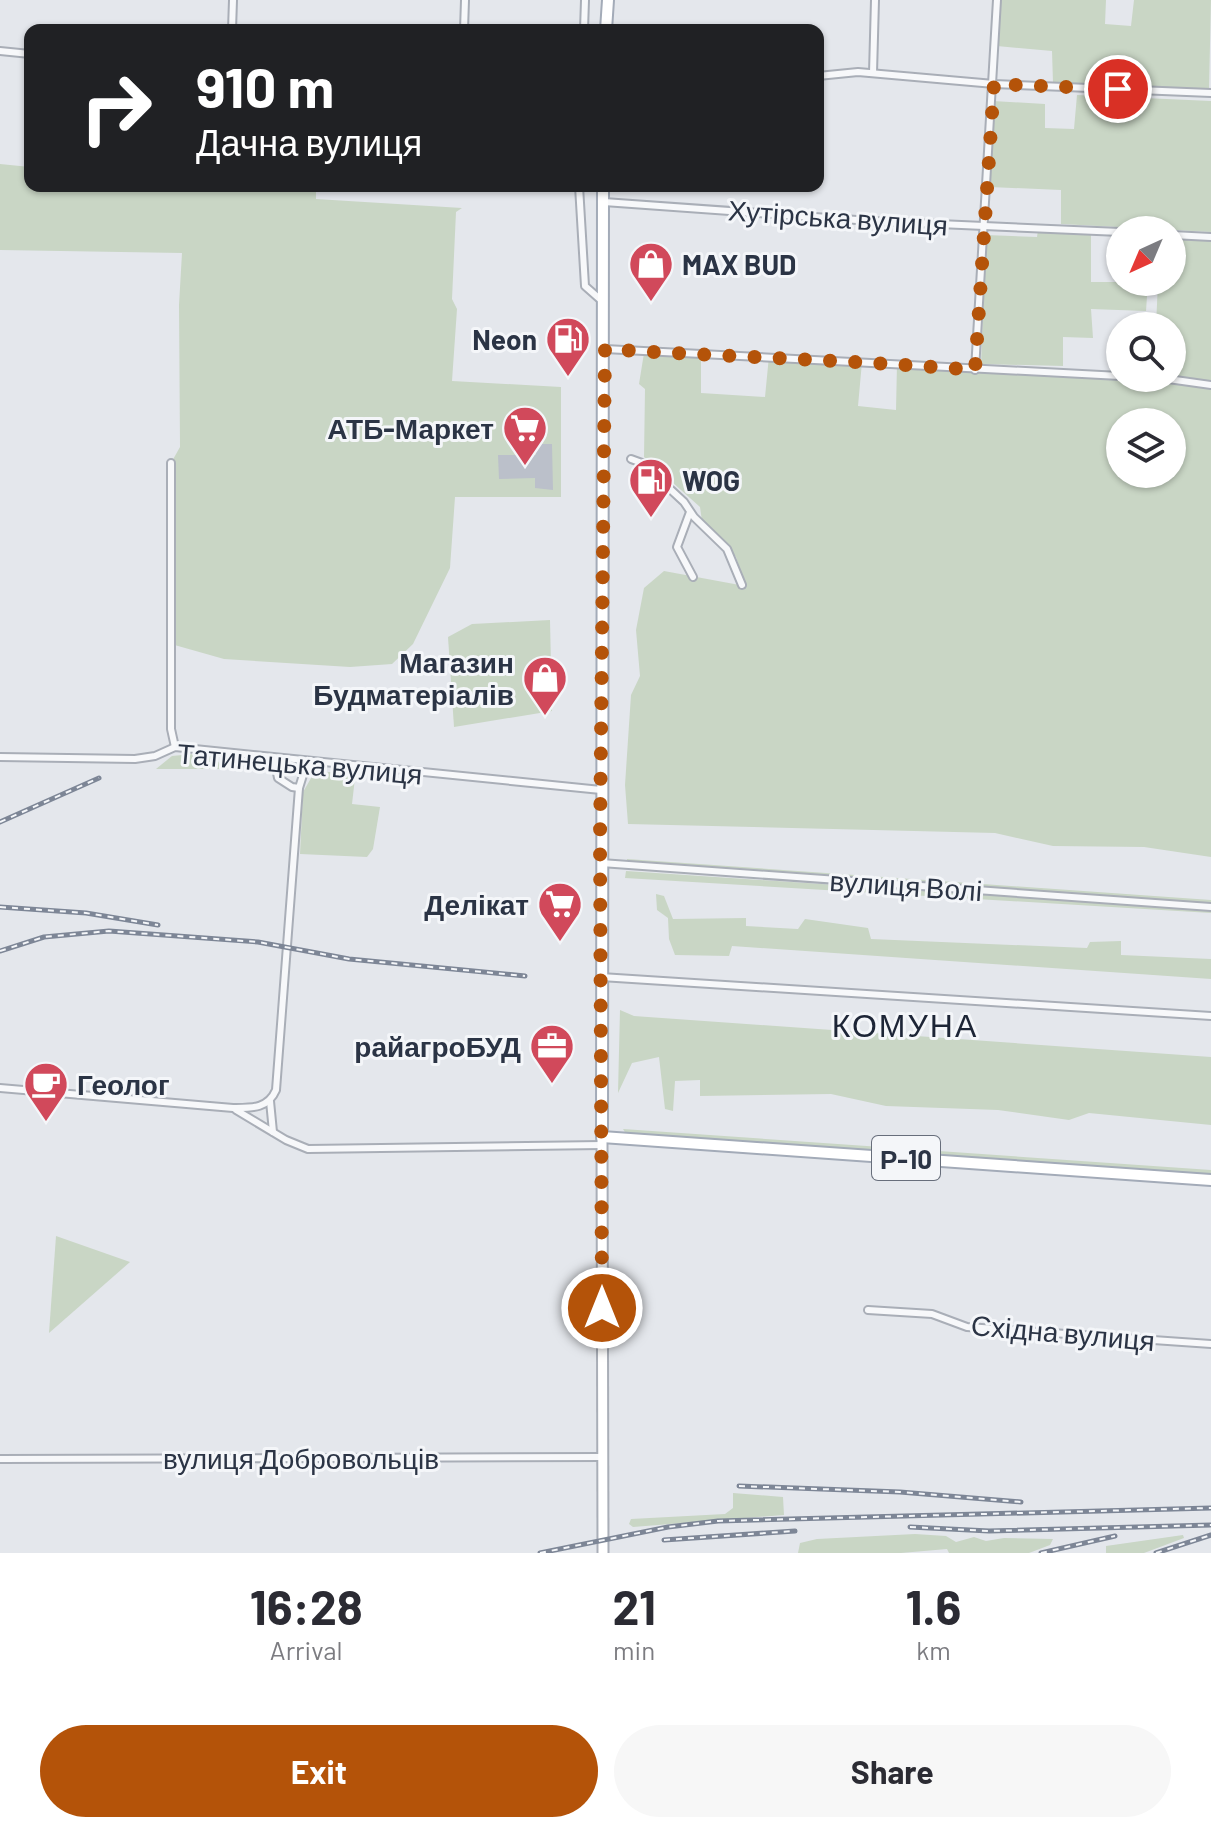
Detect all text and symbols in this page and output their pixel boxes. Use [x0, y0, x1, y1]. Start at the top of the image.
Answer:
text: 910 m [196, 52, 334, 119]
pin [1084, 55, 1152, 123]
icon: right [64, 56, 168, 160]
icon: arrive [1096, 67, 1140, 111]
text: Дачна вулиця [196, 120, 422, 163]
street label: Хутірська вулиця [727, 192, 949, 242]
north arrow [1106, 216, 1186, 296]
map controls [1106, 216, 1186, 488]
shop icon: MAX BUD [627, 240, 675, 303]
place label: MAX BUD [682, 247, 796, 281]
button: search [1106, 312, 1186, 392]
fuel station icon: Neon [544, 315, 592, 378]
place label: Neon [472, 322, 537, 356]
supermarket icon: АТБ-Маркет [501, 404, 549, 467]
button: layers [1106, 408, 1186, 488]
place label: АТБ-Маркет [327, 411, 494, 445]
fuel station icon: WOG [627, 456, 675, 519]
place label: WOG [682, 463, 740, 497]
place label: Магазин Будматеріалів [313, 645, 514, 711]
shop icon: Магазин Будматеріалів [521, 654, 569, 717]
street label: Татинецька вулиця [176, 735, 424, 791]
street label: вулиця Волі [829, 863, 983, 907]
supermarket icon: Делікат [536, 880, 584, 943]
place label: Делікат [424, 887, 529, 921]
district label: КОМУНА [832, 1005, 978, 1043]
office icon: райагроБУД [528, 1022, 576, 1085]
place label: райагроБУД [354, 1029, 521, 1063]
cafe icon: Геолог [22, 1060, 70, 1123]
place label: Геолог [77, 1067, 170, 1101]
road number: Р-10 [872, 1136, 940, 1180]
position arrow [560, 1266, 644, 1350]
street label: Східна вулиця [970, 1307, 1156, 1357]
street label: вулиця Добровольців [163, 1441, 439, 1475]
text: 16:28 [250, 1577, 363, 1635]
text: 21 [612, 1577, 656, 1635]
text: 1.6 [906, 1577, 961, 1635]
text: Arrival [270, 1634, 343, 1665]
text: min [613, 1634, 655, 1665]
text: km [916, 1634, 951, 1665]
button: Exit [40, 1725, 598, 1817]
button: Share [614, 1725, 1171, 1817]

